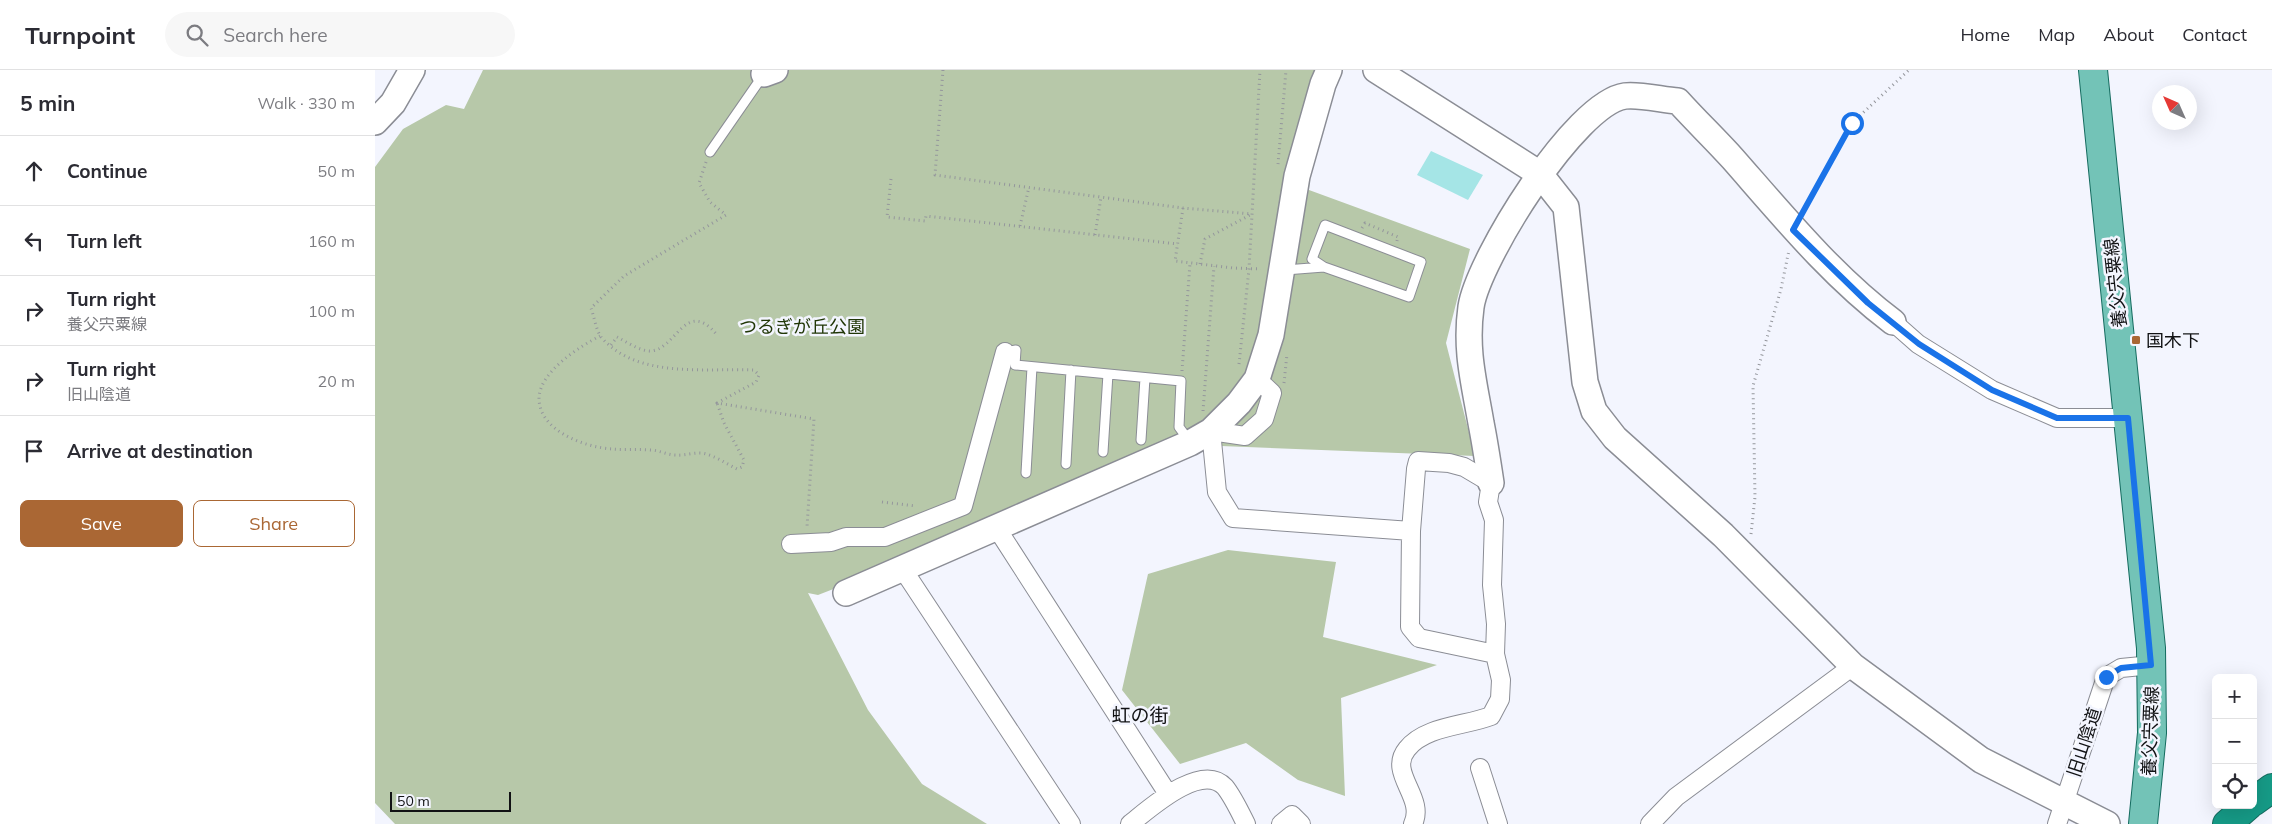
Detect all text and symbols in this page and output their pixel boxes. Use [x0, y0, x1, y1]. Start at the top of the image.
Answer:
search box [165, 12, 515, 57]
text: Turnpoint [25, 20, 135, 50]
icon: search [183, 21, 211, 49]
text: Search here [223, 23, 328, 47]
text: Home [1960, 23, 2010, 46]
text: Map [2038, 23, 2075, 46]
text: About [2103, 23, 2154, 46]
text: Contact [2182, 23, 2247, 46]
north arrow [2152, 85, 2197, 130]
text: 5 min [20, 90, 75, 116]
text: Walk · 330 m [257, 93, 355, 113]
route start [1841, 112, 1864, 135]
icon: ahead [20, 157, 48, 185]
text: Continue [67, 159, 147, 183]
text: 50 m [318, 161, 355, 181]
icon: left [20, 227, 48, 255]
text: Turn left [67, 229, 142, 253]
text: 160 m [308, 231, 355, 251]
street label: 養父宍粟線 [2099, 237, 2131, 329]
text: Turn right [67, 287, 156, 311]
icon: right [20, 297, 48, 325]
text: 100 m [308, 301, 355, 321]
text: 養父宍粟線 [67, 314, 147, 334]
park label: つるぎが丘公園 [739, 315, 865, 338]
place label: 国木下 [2146, 329, 2200, 352]
marker: 国木下 [2130, 334, 2142, 346]
text: Turn right [67, 357, 156, 381]
icon: right [20, 367, 48, 395]
text: 20 m [318, 371, 355, 391]
text: 旧山陰道 [67, 384, 131, 404]
icon: arrive [20, 437, 48, 465]
text: Arrive at destination [67, 439, 253, 463]
button: Save [20, 500, 183, 547]
button: Share [193, 500, 355, 547]
route end [2095, 666, 2118, 689]
map controls [2212, 674, 2257, 809]
button: + [2212, 674, 2257, 719]
street label: 養父宍粟線 [2137, 686, 2163, 776]
district label: 虹の街 [1111, 703, 1169, 727]
street label: 旧山陰道 [2062, 704, 2106, 780]
button: − [2212, 719, 2257, 764]
button: locate [2212, 764, 2257, 809]
scale bar [390, 789, 511, 812]
text: 50 m [397, 792, 430, 810]

